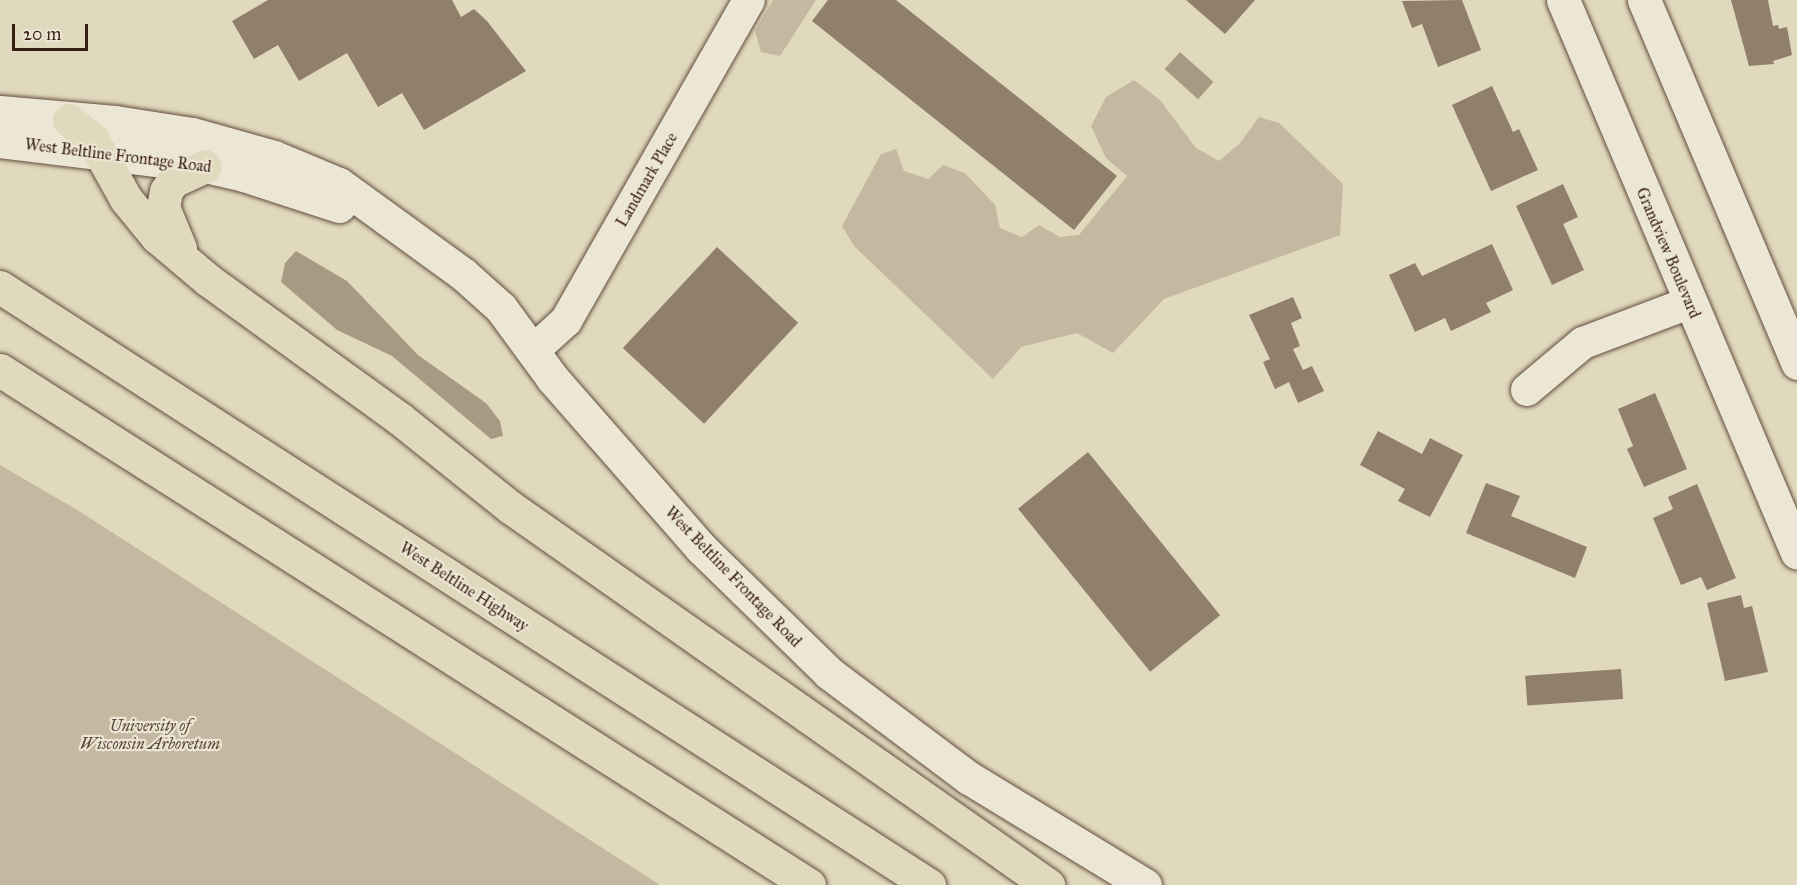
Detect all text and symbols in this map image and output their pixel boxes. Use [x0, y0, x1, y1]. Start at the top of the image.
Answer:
scale bar [15, 12, 92, 50]
text: 20 m [23, 23, 61, 45]
street label: Landmark Place [612, 129, 682, 231]
street label: West Beltline Frontage Road [24, 135, 212, 177]
street label: Grandview Boulevard [1632, 185, 1704, 321]
street label: West Beltline Frontage Road [661, 503, 805, 651]
street label: West Beltline Highway [396, 538, 532, 636]
park label: University of Wisconsin Arboretum [80, 716, 220, 754]

